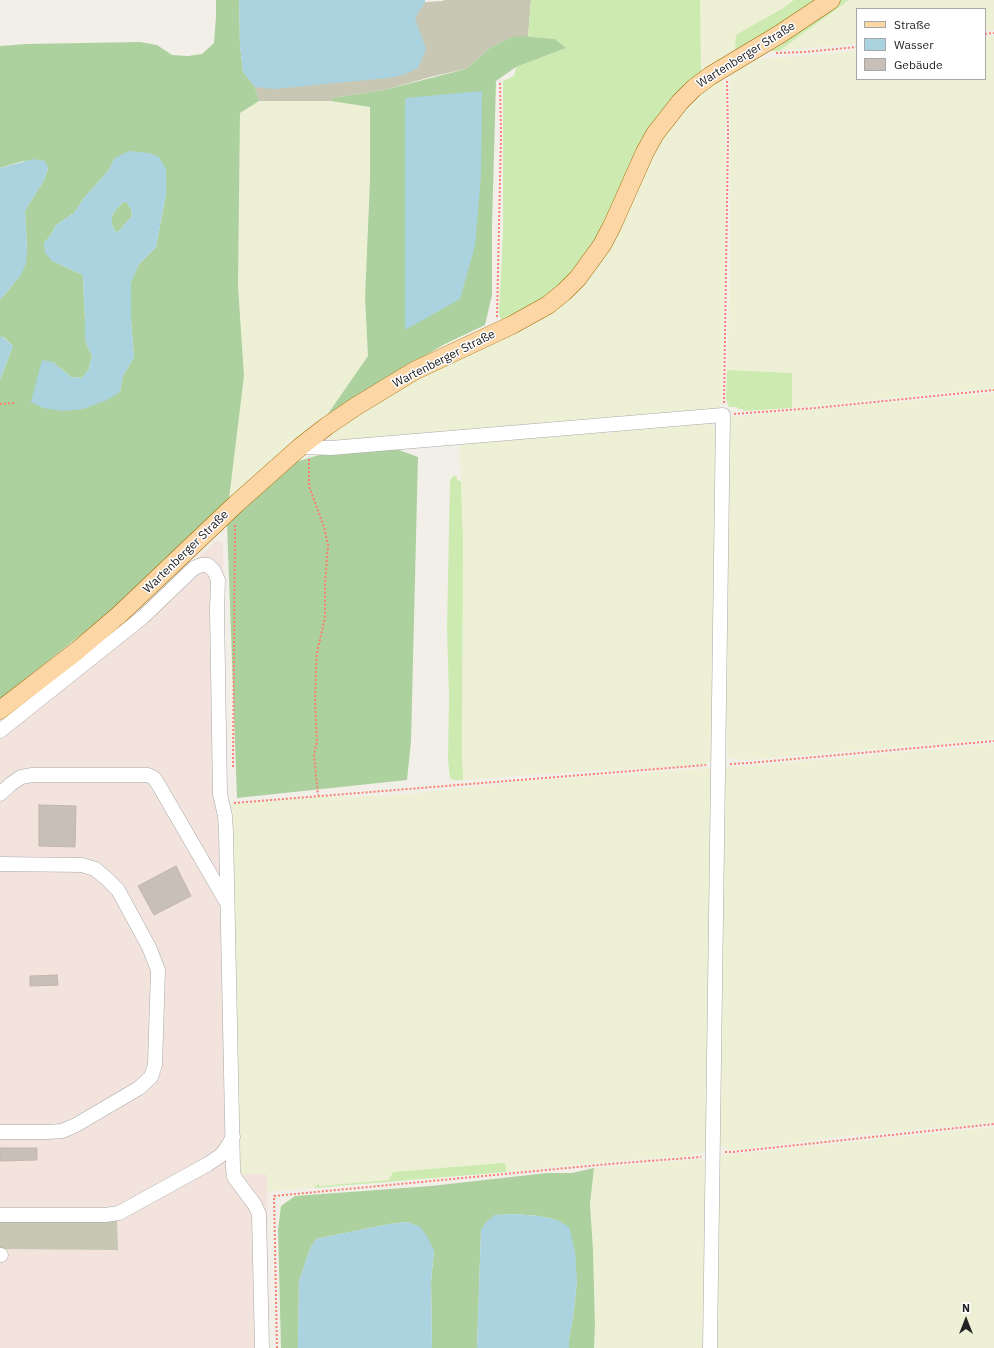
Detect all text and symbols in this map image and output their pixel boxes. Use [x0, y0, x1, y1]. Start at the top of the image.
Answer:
legend [856, 8, 986, 80]
text: Straße [894, 17, 930, 32]
street label: Wartenberger Straße [694, 19, 798, 91]
text: Wasser [894, 37, 934, 52]
text: Gebäude [894, 57, 943, 72]
street label: Wartenberger Straße [390, 327, 498, 391]
street label: Wartenberger Straße [140, 508, 232, 596]
north arrow [946, 1300, 986, 1340]
text: N [962, 1301, 970, 1315]

